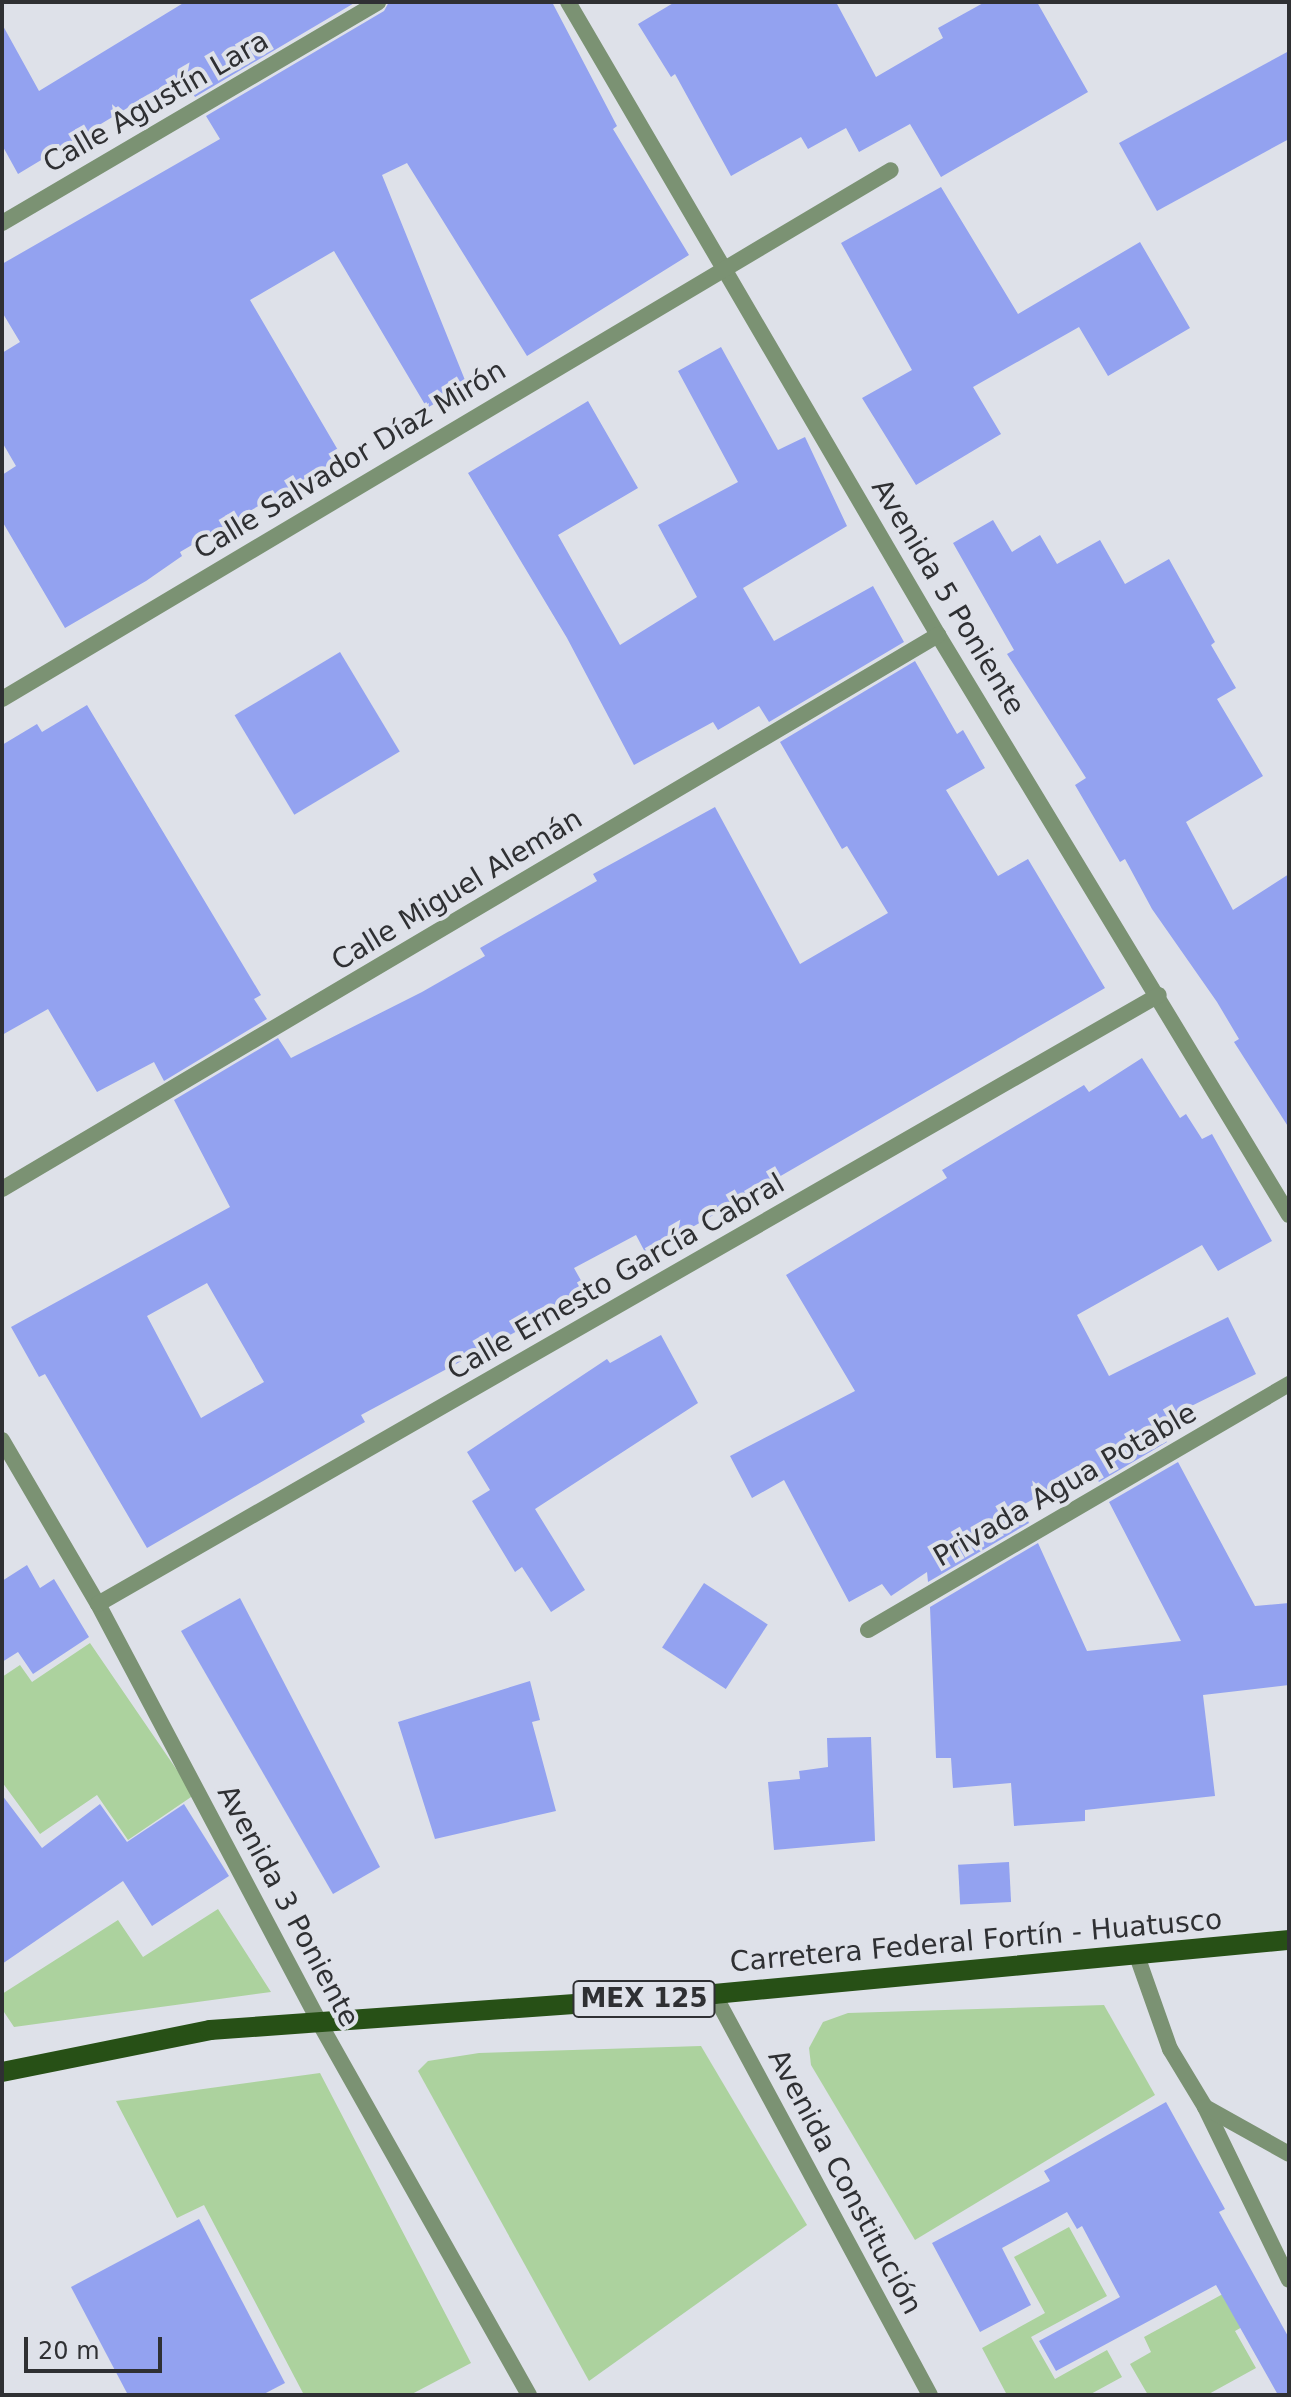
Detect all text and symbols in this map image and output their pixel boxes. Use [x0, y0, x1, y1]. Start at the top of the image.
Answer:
street label: Calle Agustín Lara [37, 24, 275, 180]
street label: Calle Salvador Díaz Mirón [188, 353, 512, 567]
street label: Avenida 5 Poniente [864, 473, 1032, 721]
street label: Calle Miguel Alemán [326, 802, 588, 978]
street label: Calle Ernesto García Cabral [441, 1167, 791, 1387]
street label: Privada Agua Potable [928, 1396, 1202, 1574]
street label: Avenida 3 Poniente [210, 1779, 366, 2033]
street label: Carretera Federal Fortín - Huatusco [729, 1903, 1223, 1979]
road number: MEX 125 [572, 1977, 716, 2021]
street label: Avenida Constitución [761, 2044, 929, 2320]
scale bar [28, 2321, 166, 2371]
text: 20 m [38, 2337, 100, 2365]

